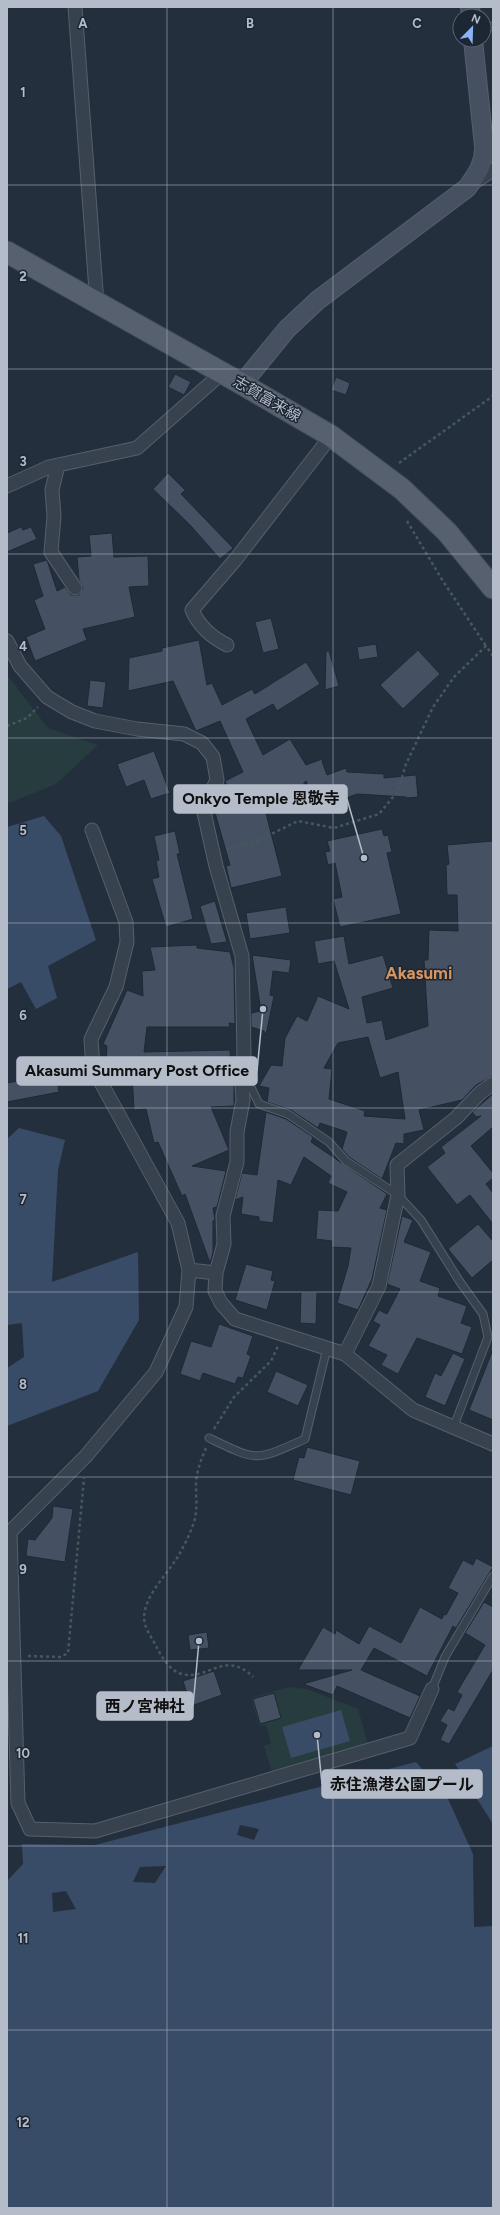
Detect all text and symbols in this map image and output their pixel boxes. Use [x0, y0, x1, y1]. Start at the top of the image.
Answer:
north arrow [452, 8, 492, 48]
text: N [469, 12, 482, 27]
text: A [78, 16, 88, 31]
text: B [246, 16, 254, 31]
text: C [412, 16, 422, 31]
text: 1 [20, 85, 26, 100]
text: 2 [19, 269, 27, 284]
street label: 志賀富来線 [230, 372, 304, 426]
text: 3 [19, 454, 27, 469]
text: 4 [19, 639, 27, 654]
callout: Onkyo Temple 恩敬寺 [174, 785, 347, 813]
text: Onkyo Temple 恩敬寺 [182, 789, 340, 808]
text: 5 [19, 823, 27, 838]
district label: Akasumi [386, 963, 452, 983]
text: 6 [19, 1008, 27, 1023]
callout: Akasumi Summary Post Office [17, 1057, 257, 1085]
text: Akasumi Summary Post Office [25, 1061, 249, 1080]
text: 7 [19, 1192, 27, 1207]
text: 8 [19, 1377, 27, 1392]
text: 9 [19, 1562, 27, 1577]
callout: 西ノ宮神社 [97, 1692, 193, 1720]
text: 西ノ宮神社 [105, 1697, 185, 1716]
text: 10 [16, 1746, 30, 1761]
callout: 赤住漁港公園プール [322, 1770, 482, 1798]
text: 赤住漁港公園プール [330, 1775, 474, 1794]
text: 11 [18, 1931, 28, 1946]
text: 12 [16, 2115, 30, 2130]

